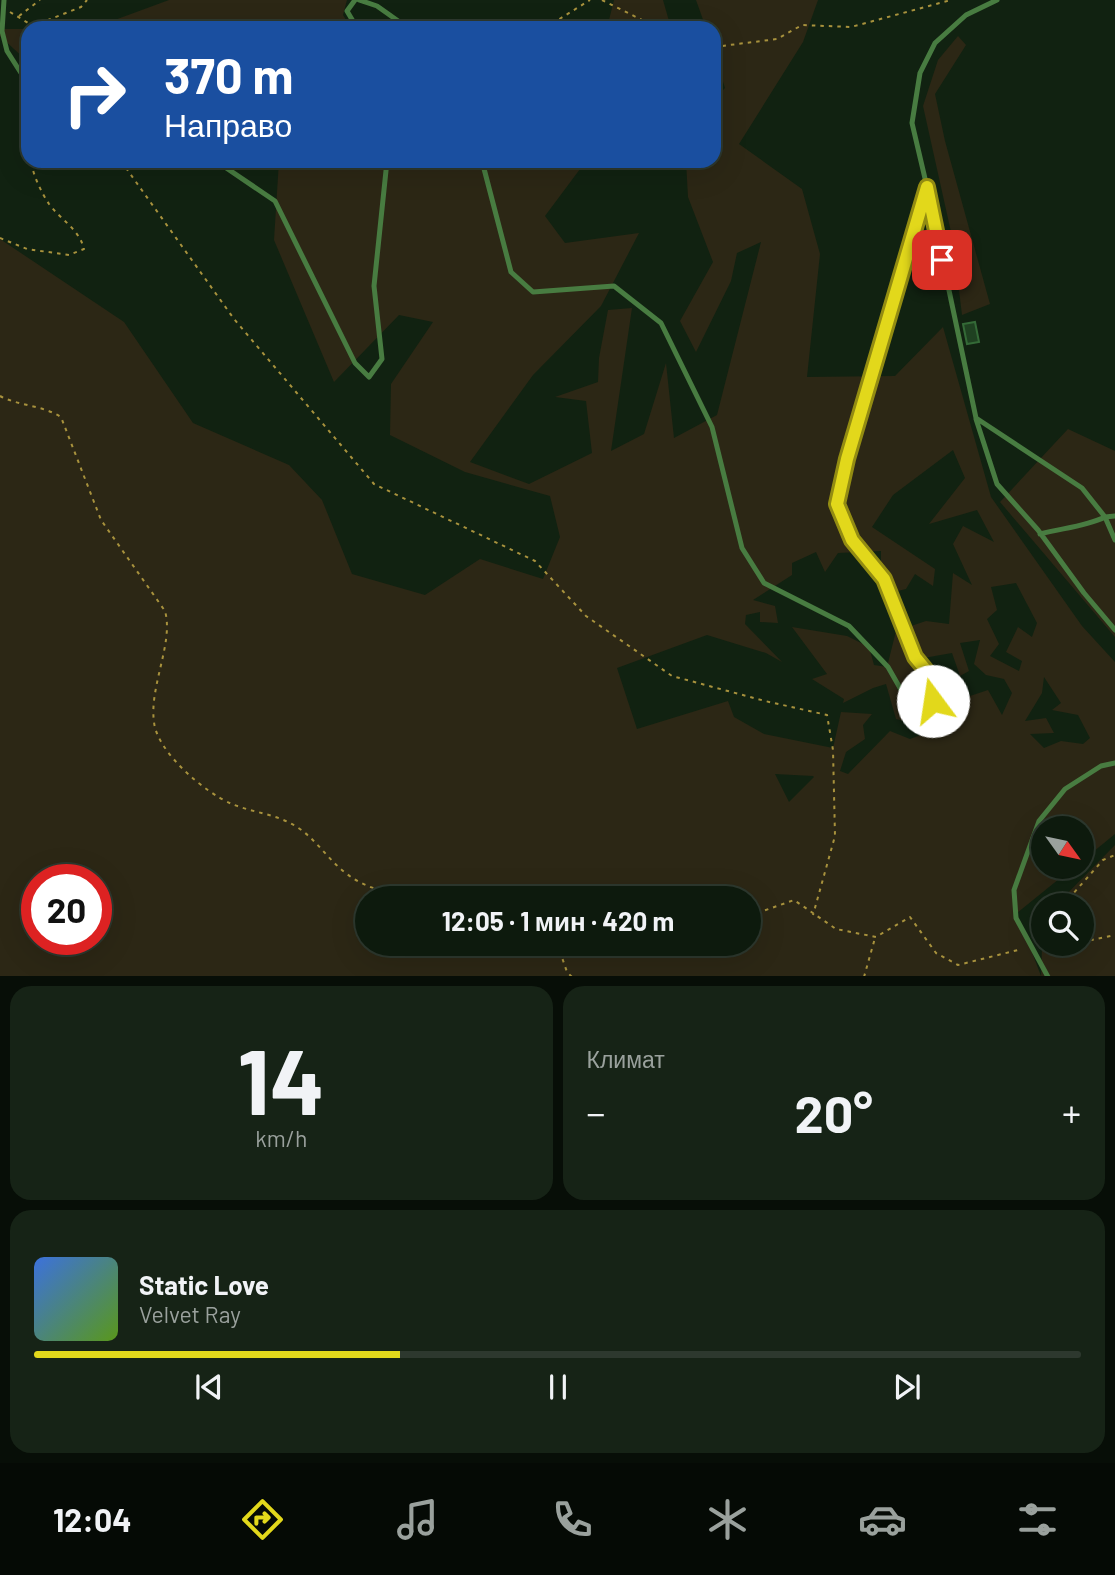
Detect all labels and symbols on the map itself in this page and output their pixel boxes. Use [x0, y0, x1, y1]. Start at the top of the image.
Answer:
pin [912, 230, 972, 290]
position arrow [896, 664, 970, 738]
north arrow [1031, 816, 1094, 878]
speed limit sign: 20 [21, 864, 112, 955]

